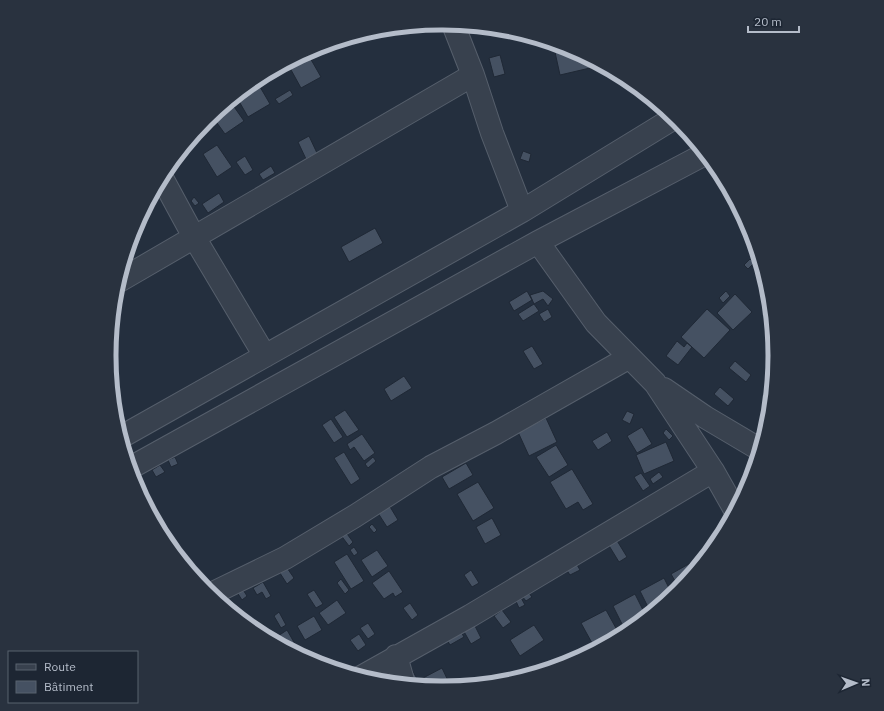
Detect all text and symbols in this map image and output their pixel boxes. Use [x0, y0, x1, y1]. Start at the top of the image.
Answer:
scale bar [748, 8, 799, 34]
text: 20 m [754, 14, 782, 29]
legend [8, 651, 138, 703]
text: Route [44, 659, 76, 674]
north arrow [836, 663, 876, 703]
text: N [859, 678, 873, 687]
text: Bâtiment [44, 679, 94, 694]

